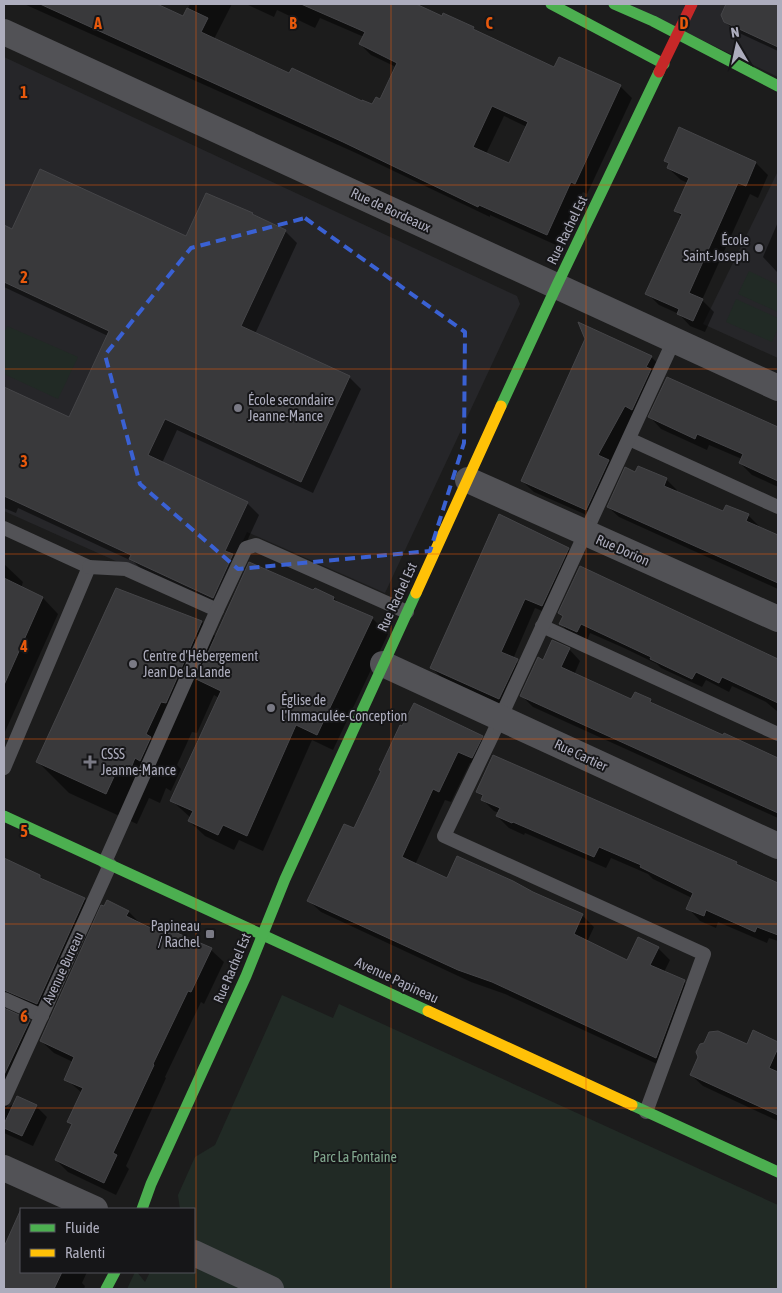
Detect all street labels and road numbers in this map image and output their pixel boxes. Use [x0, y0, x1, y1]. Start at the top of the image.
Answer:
street label: Rue de Bordeaux [349, 185, 434, 236]
street label: Rue Rachel Est [543, 193, 591, 267]
street label: Rue Dorion [594, 531, 652, 569]
street label: Rue Rachel Est [374, 560, 420, 634]
street label: Rue Cartier [552, 736, 611, 775]
street label: Avenue Bureau [39, 929, 87, 1007]
street label: Rue Rachel Est [210, 931, 254, 1005]
street label: Avenue Papineau [353, 954, 441, 1006]

